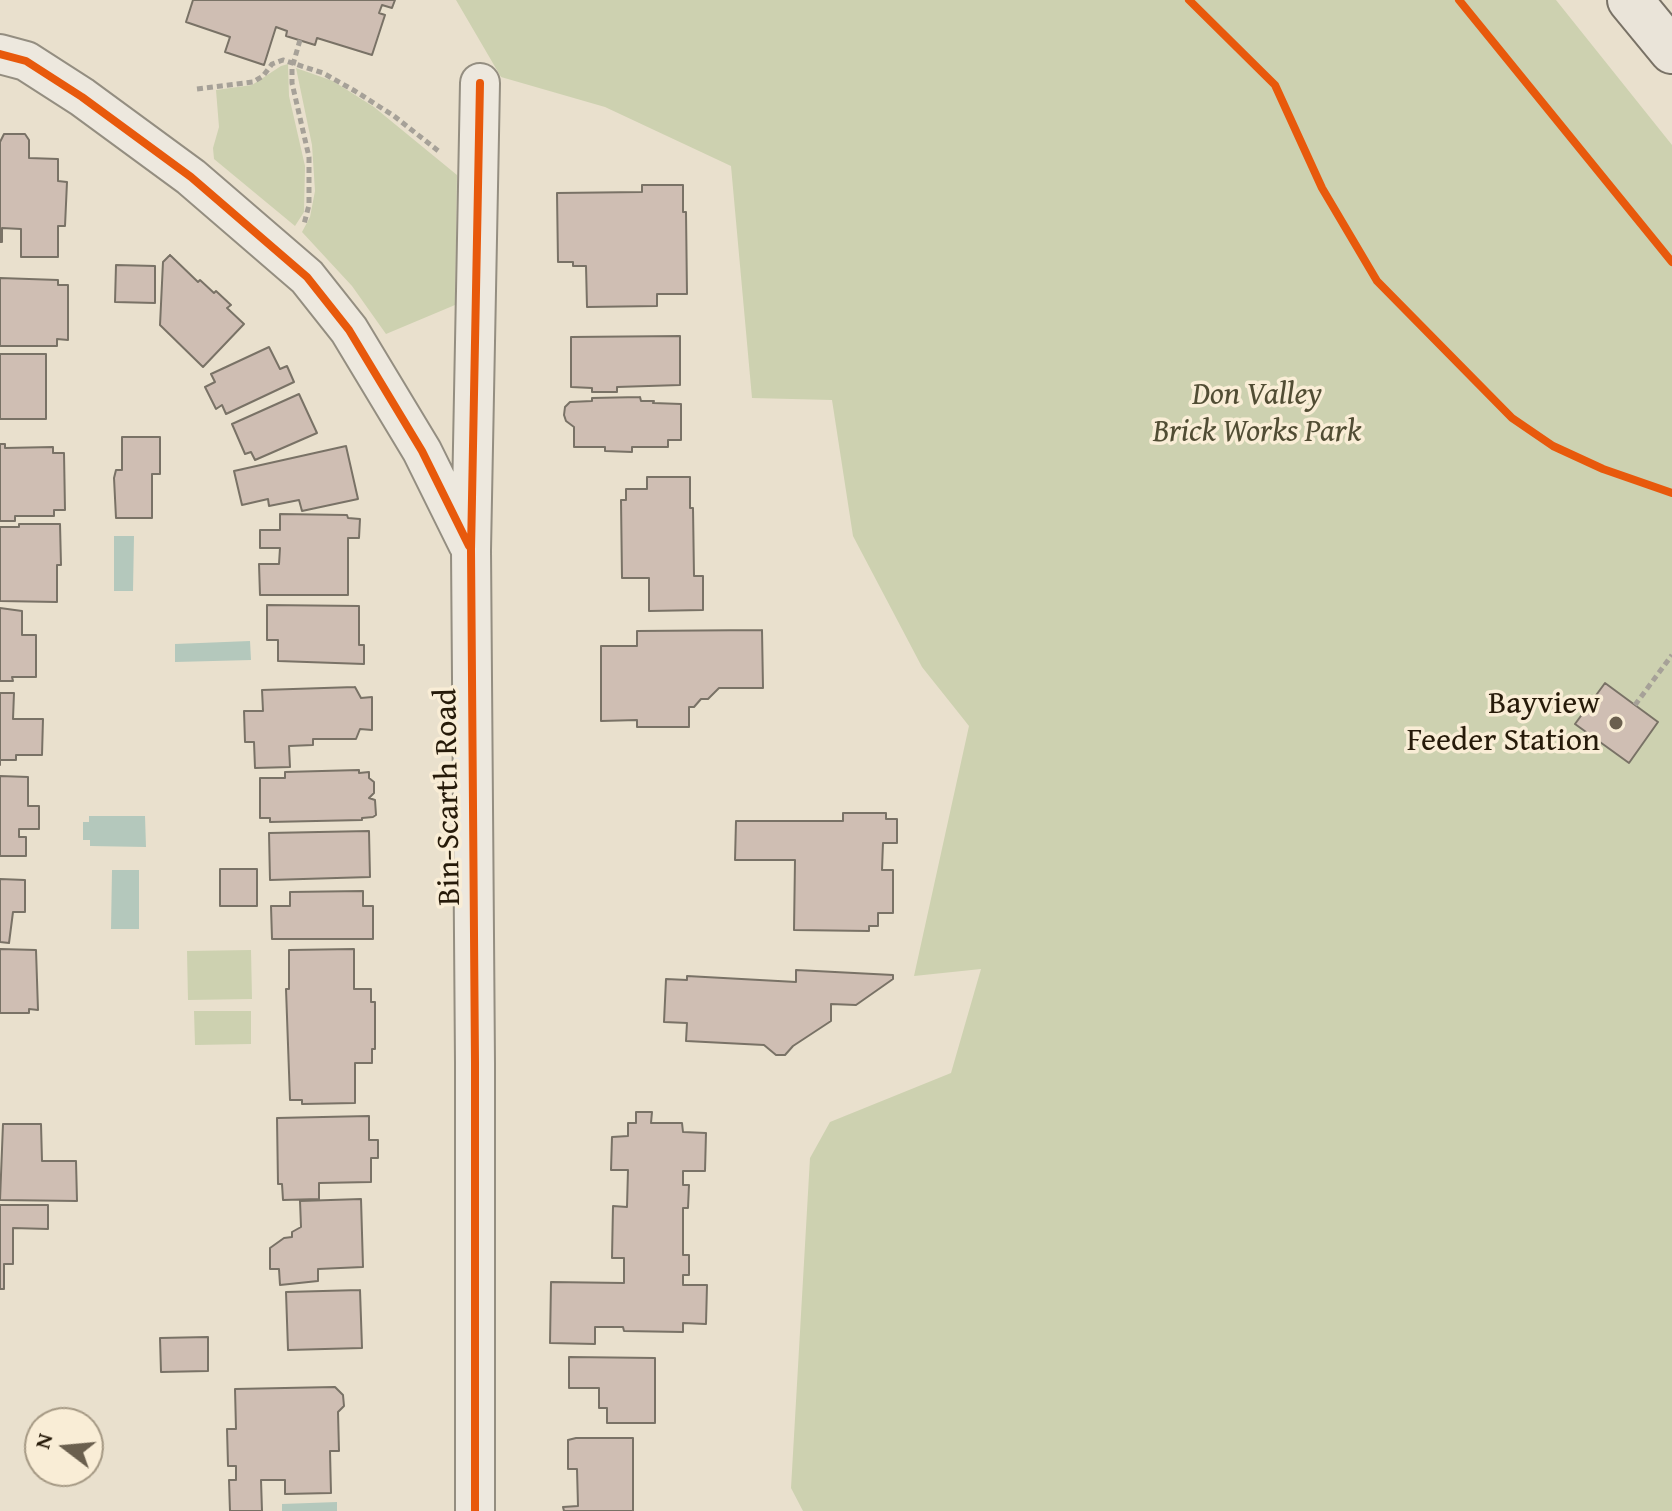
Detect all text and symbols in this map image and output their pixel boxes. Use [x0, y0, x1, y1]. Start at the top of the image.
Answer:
park label: Don Valley Brick Works Park [1153, 377, 1361, 452]
place label: Bayview Feeder Station [1407, 686, 1600, 761]
street label: Bin-Scarth Road [428, 688, 470, 906]
marker: Bayview Feeder Station [1607, 714, 1625, 732]
north arrow [24, 1407, 104, 1487]
text: N [25, 1429, 60, 1452]

